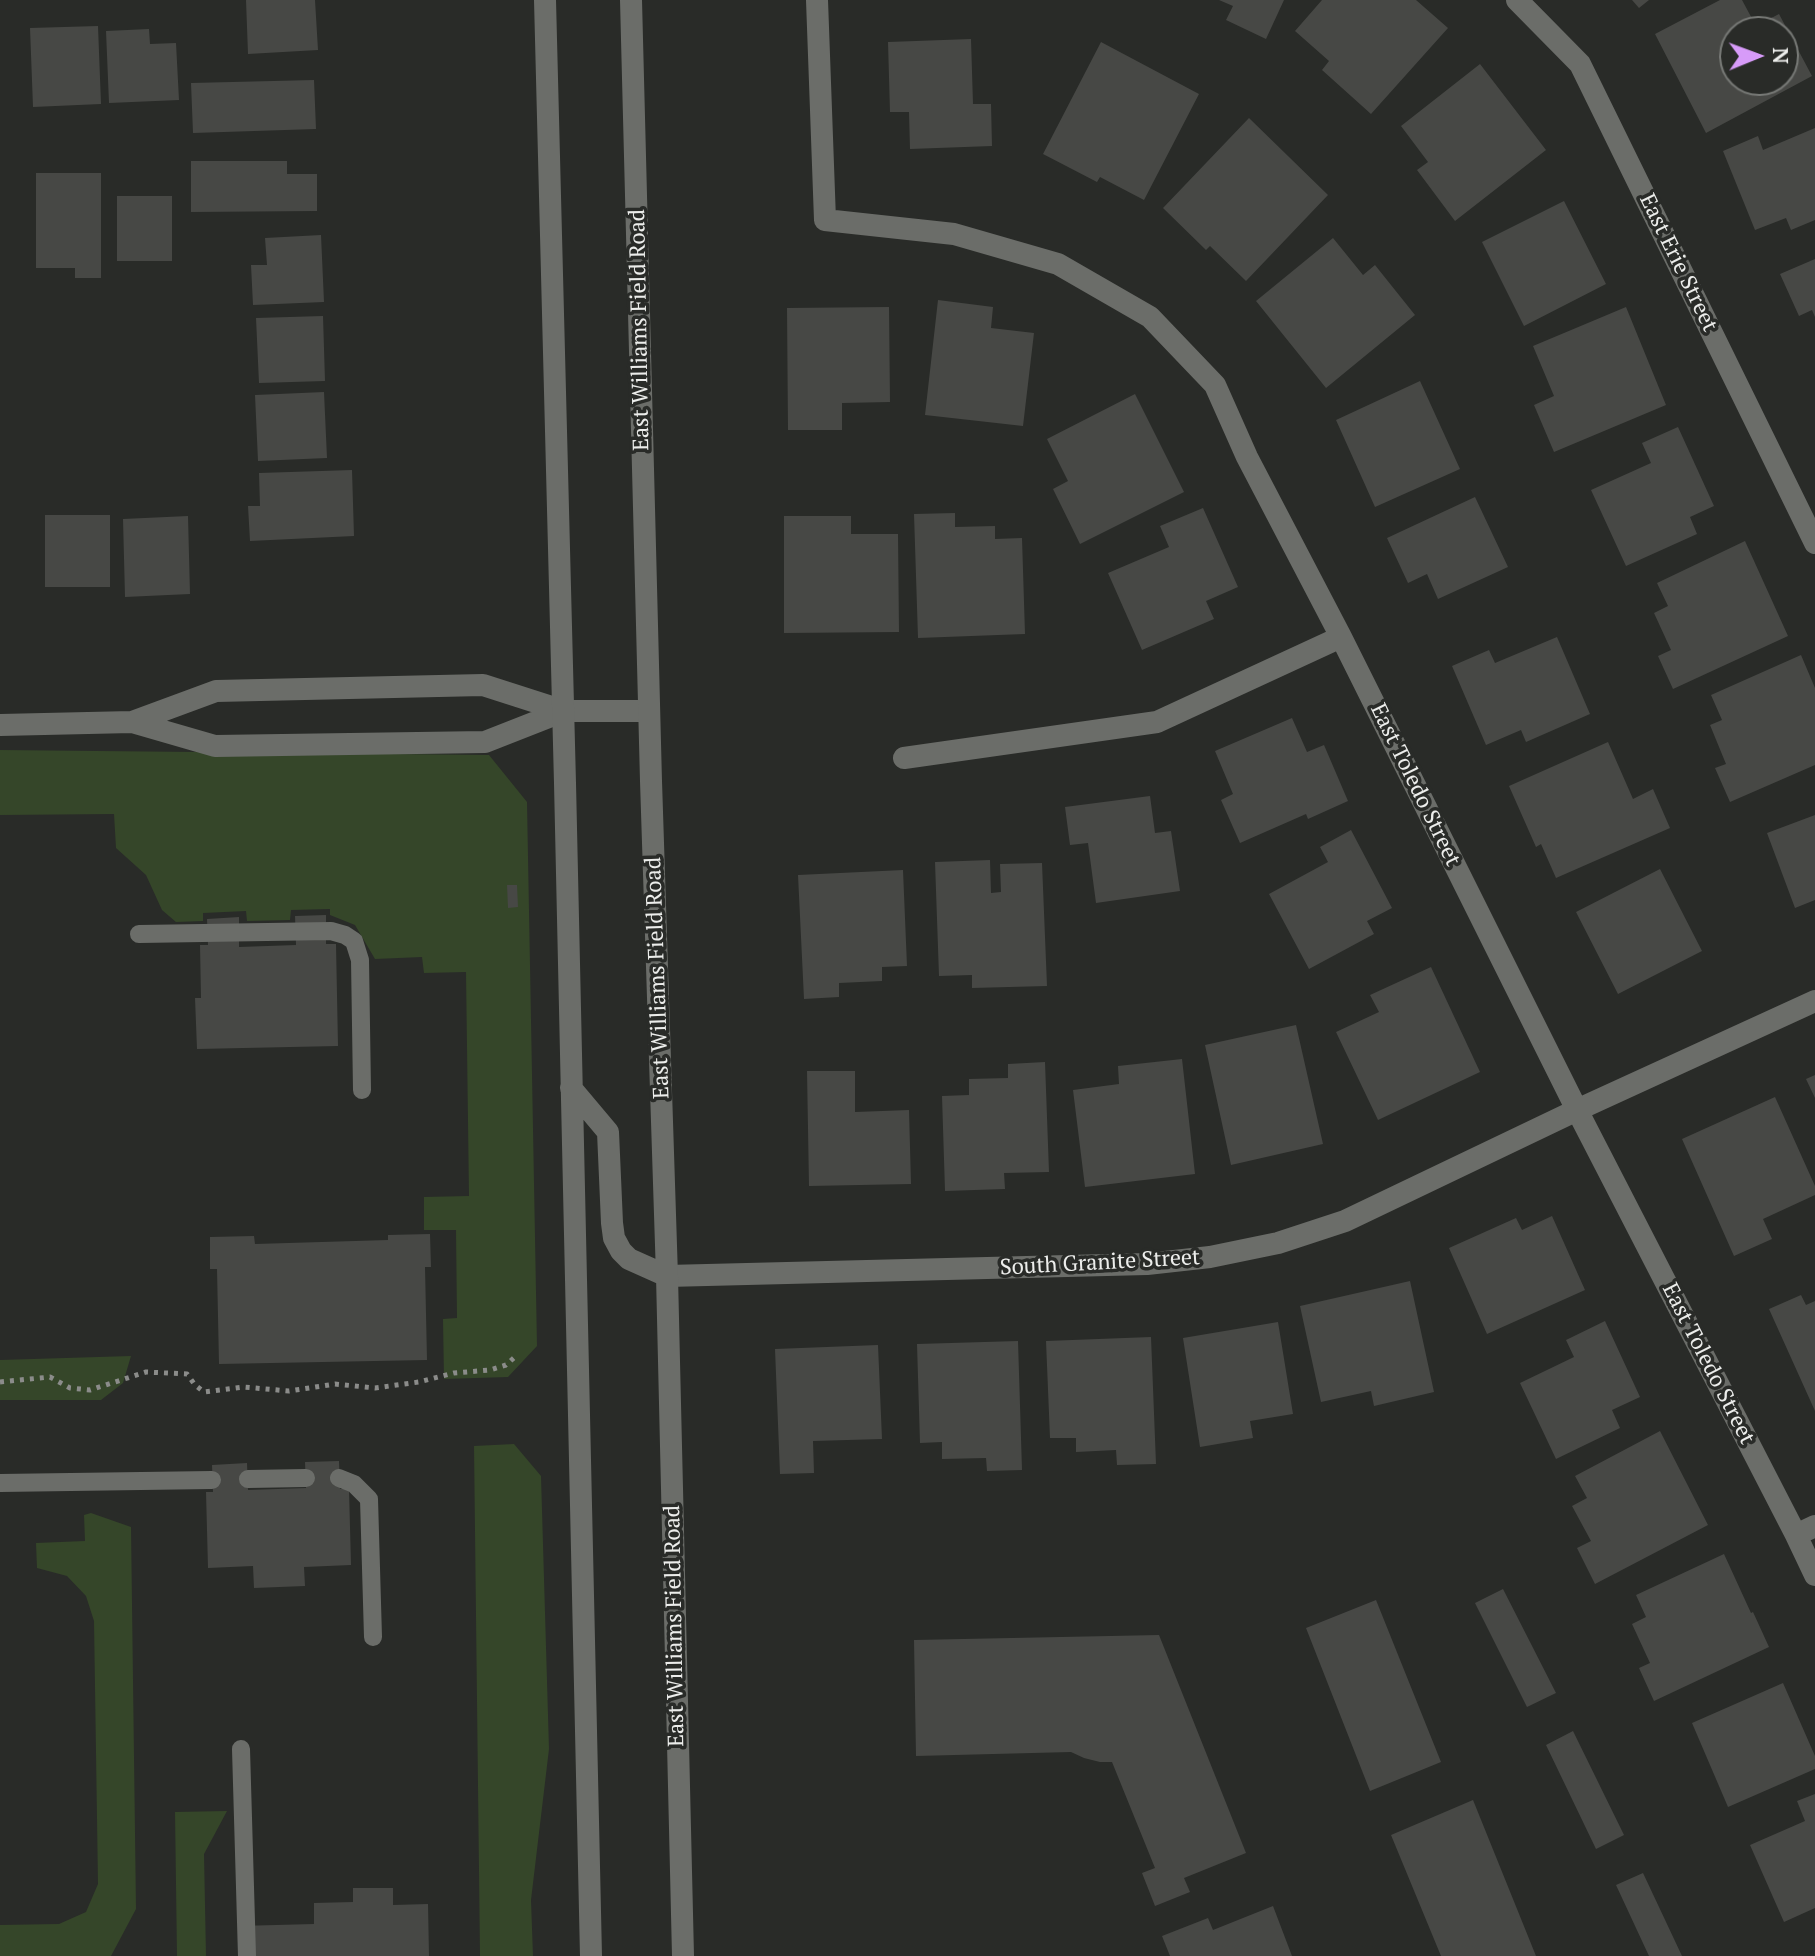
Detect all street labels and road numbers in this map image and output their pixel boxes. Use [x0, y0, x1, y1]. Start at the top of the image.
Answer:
street label: East Erie Street [1633, 190, 1723, 336]
street label: East Williams Field Road [625, 209, 655, 451]
street label: East Toledo Street [1364, 699, 1466, 871]
street label: East Williams Field Road [641, 857, 675, 1099]
street label: South Granite Street [999, 1245, 1201, 1281]
street label: East Toledo Street [1656, 1279, 1760, 1449]
street label: East Williams Field Road [660, 1505, 690, 1747]

